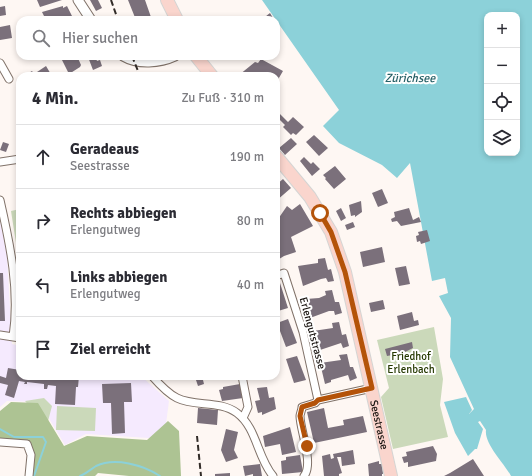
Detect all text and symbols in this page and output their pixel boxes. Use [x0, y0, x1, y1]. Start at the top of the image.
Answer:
map controls [484, 12, 520, 156]
button: + [484, 12, 520, 48]
search box [16, 16, 280, 60]
icon: search [30, 27, 52, 49]
text: Hier suchen [62, 29, 138, 47]
button: − [484, 48, 520, 84]
water label: Zürichsee [385, 71, 436, 86]
button: locate [484, 84, 520, 120]
text: 4 Min. [32, 88, 78, 109]
text: Zu Fuß · 310 m [181, 90, 264, 106]
button: layers [484, 120, 520, 156]
text: Geradeaus [70, 140, 139, 158]
icon: ahead [32, 146, 54, 168]
text: 190 m [230, 149, 264, 165]
text: Seestrasse [70, 158, 130, 174]
text: Rechts abbiegen [70, 204, 177, 222]
route start [311, 204, 329, 222]
icon: right [32, 210, 54, 232]
text: 80 m [237, 213, 264, 229]
text: Erlengutweg [70, 222, 141, 238]
text: Links abbiegen [70, 268, 167, 286]
icon: left [32, 274, 54, 296]
text: 40 m [237, 277, 264, 293]
text: Erlengutweg [70, 286, 141, 302]
street label: Erlengutstrasse [297, 296, 328, 371]
icon: arrive [32, 338, 54, 360]
text: Ziel erreicht [70, 340, 151, 358]
park label: Friedhof Erlenbach [387, 350, 435, 376]
street label: Seestrasse [367, 399, 391, 451]
route end [298, 437, 316, 455]

